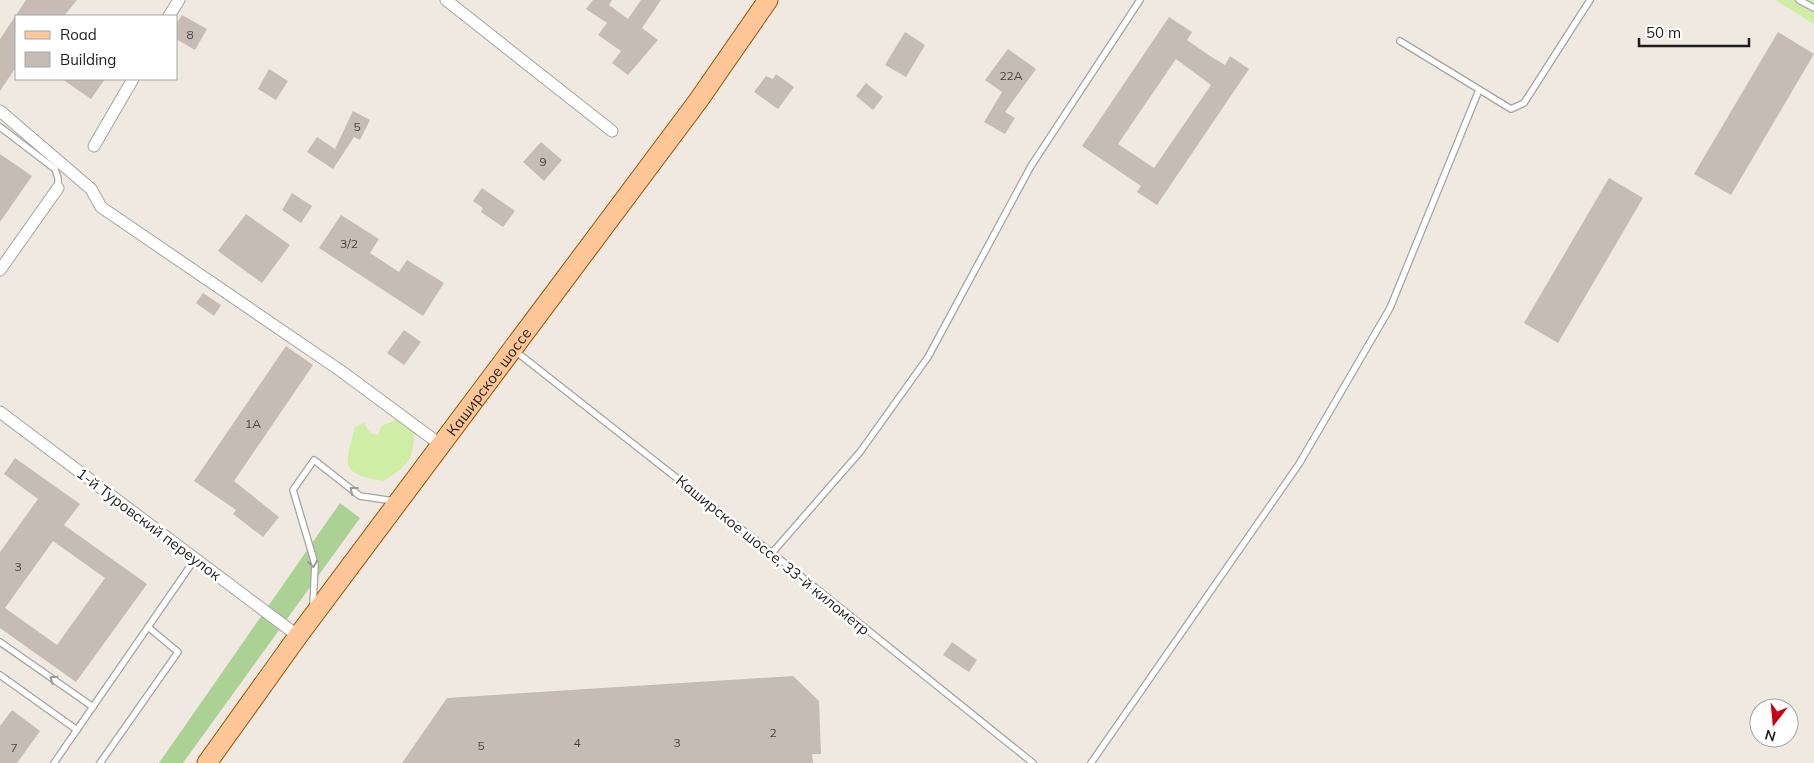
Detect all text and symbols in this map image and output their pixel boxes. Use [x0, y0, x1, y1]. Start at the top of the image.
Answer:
legend [15, 15, 178, 80]
scale bar [1639, 15, 1749, 47]
text: 50 m [1646, 23, 1681, 42]
text: Road [60, 25, 97, 44]
house number: 8 [186, 27, 194, 42]
text: Building [60, 50, 116, 69]
house number: 22А [999, 68, 1023, 83]
house number: 5 [353, 119, 361, 134]
house number: 9 [539, 154, 547, 169]
house number: 3/2 [340, 236, 358, 251]
street label: Каширское шоссе [442, 324, 535, 439]
house number: 1А [245, 416, 261, 431]
street label: 1-й Туровский переулок [73, 463, 226, 585]
street label: Каширское шоссе, 33-й километр [672, 471, 874, 639]
one-way arrow [349, 487, 358, 496]
house number: 3 [14, 559, 22, 574]
one-way arrow [307, 560, 318, 568]
one-way arrow [49, 676, 59, 685]
north arrow [1749, 698, 1799, 748]
house number: 2 [769, 725, 777, 740]
text: N [1763, 725, 1778, 746]
house number: 4 [573, 735, 581, 750]
house number: 3 [673, 735, 681, 750]
house number: 5 [477, 738, 485, 753]
house number: 7 [10, 740, 18, 755]

